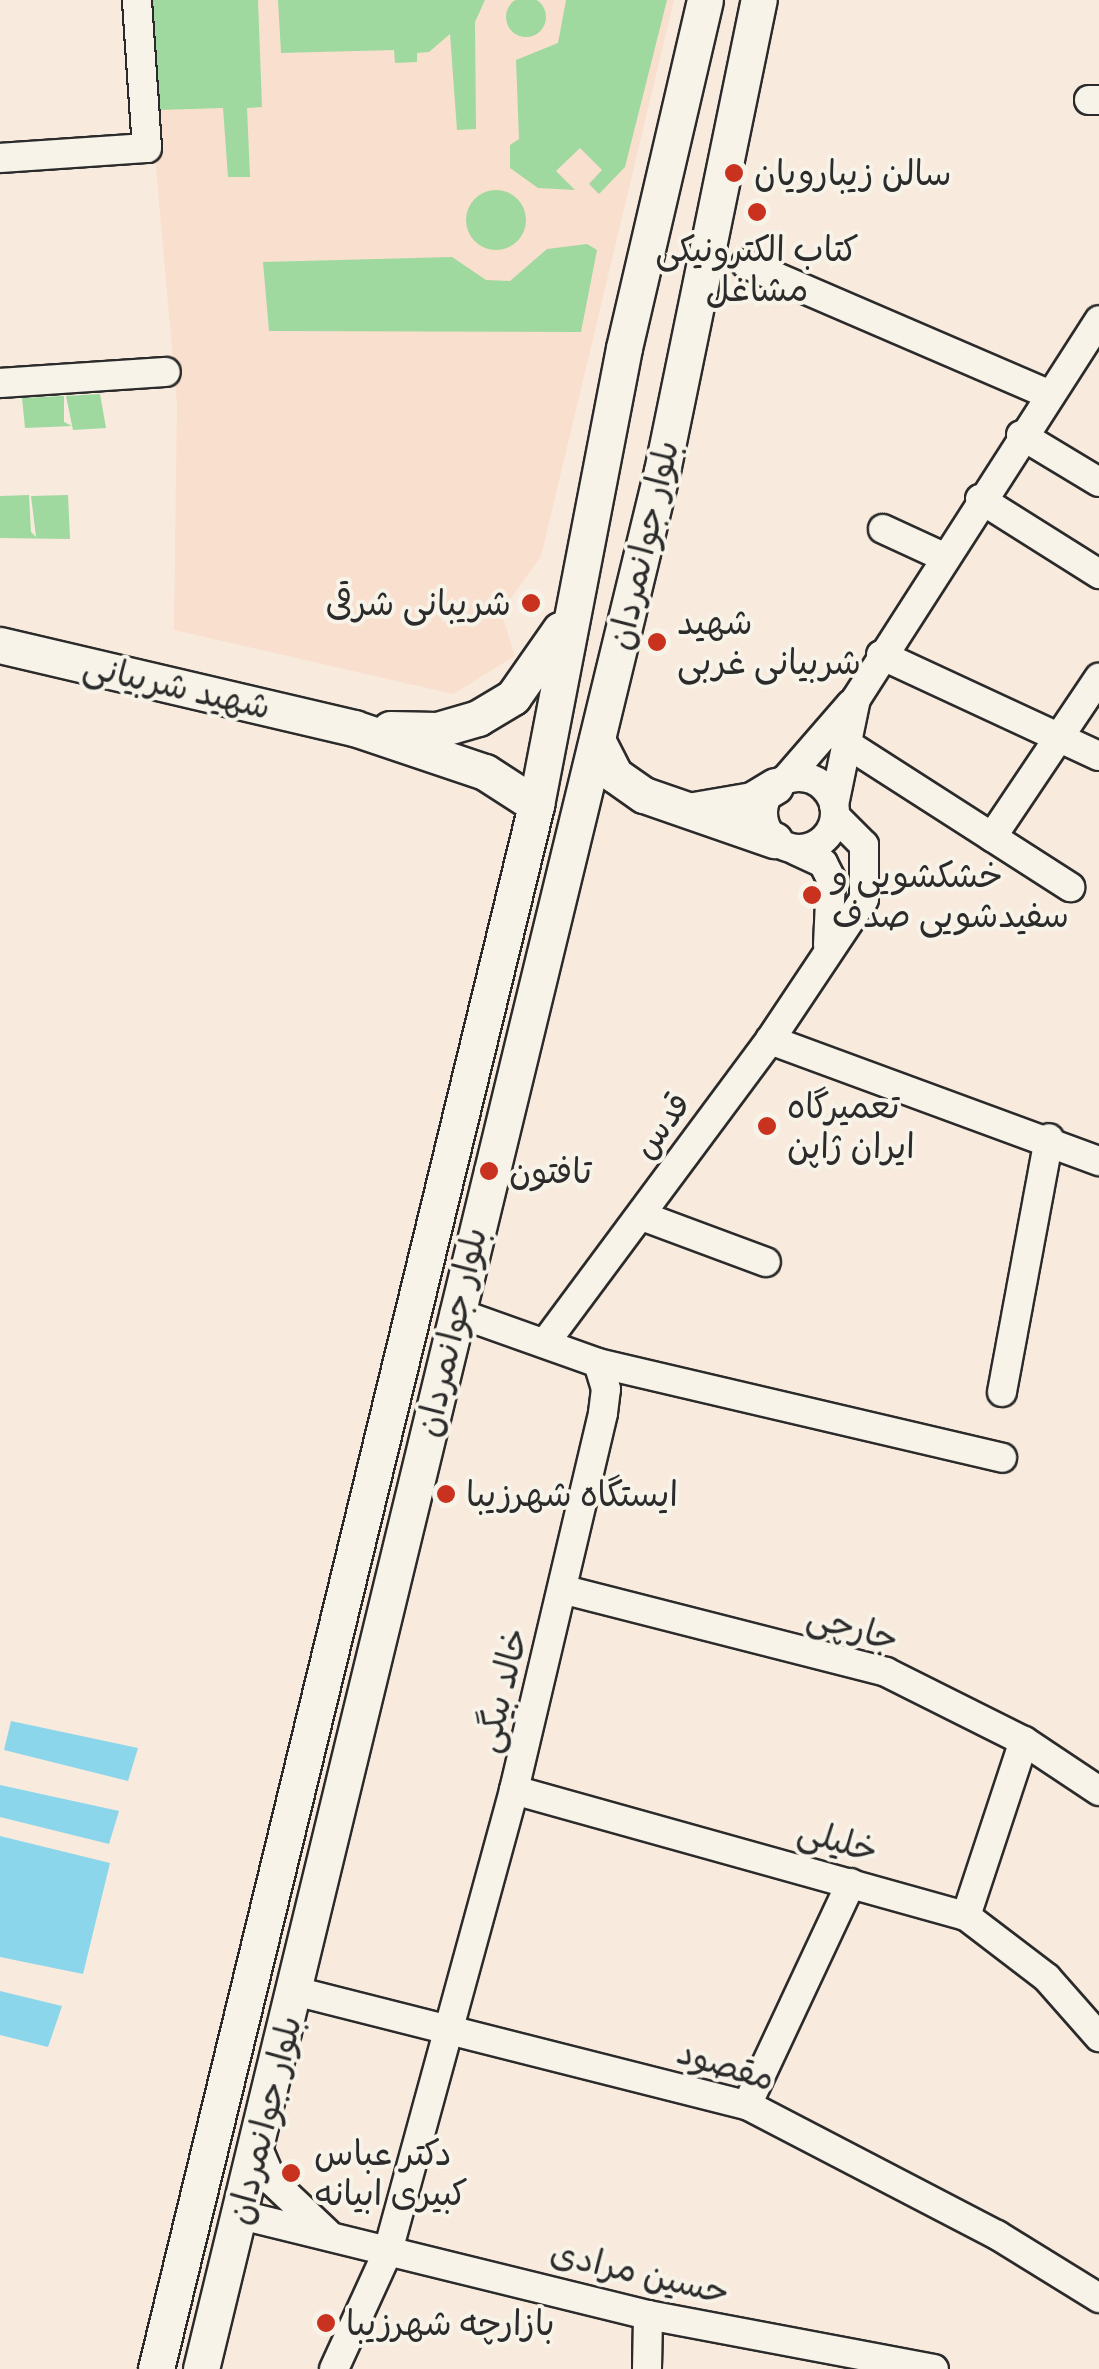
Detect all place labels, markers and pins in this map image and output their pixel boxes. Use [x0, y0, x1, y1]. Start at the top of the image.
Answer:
place label: سالن زیبارویان [754, 152, 952, 194]
marker: سالن زیبارویان [723, 162, 745, 184]
marker: کتاب الکترونیکی مشاغل [746, 201, 768, 223]
place label: کتاب الکترونیکی مشاغل [655, 228, 859, 310]
place label: شریبانی شرقی [326, 582, 511, 624]
marker: شریبانی شرقی [520, 592, 542, 614]
place label: شهید شربیانی غربی [677, 601, 861, 683]
marker: شهید شربیانی غربی [646, 631, 668, 653]
place label: خشکشویی و سفیدشویی صدف [832, 854, 1069, 936]
marker: خشکشویی و سفیدشویی صدف [801, 884, 823, 906]
place label: تعمیرگاه ایران ژاپن [787, 1085, 915, 1167]
marker: تعمیرگاه ایران ژاپن [756, 1115, 778, 1137]
place label: تافتون [509, 1150, 592, 1192]
marker: تافتون [478, 1160, 500, 1182]
place label: ایستگاه شهرزیبا [466, 1473, 678, 1515]
marker: ایستگاه شهرزیبا [435, 1483, 457, 1505]
place label: دکتر عباس کبیری ابیانه [314, 2132, 468, 2214]
marker: دکتر عباس کبیری ابیانه [278, 2160, 304, 2186]
place label: بازارچه شهرزیبا [346, 2302, 555, 2344]
marker: بازارچه شهرزیبا [315, 2312, 337, 2334]

